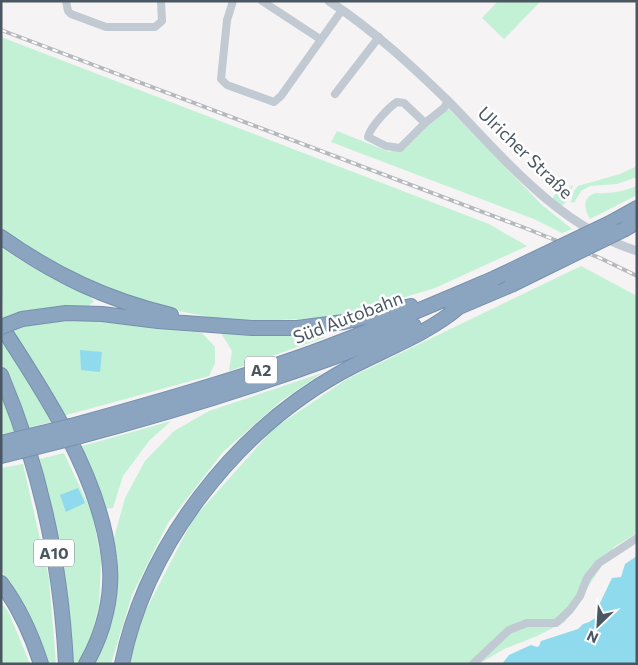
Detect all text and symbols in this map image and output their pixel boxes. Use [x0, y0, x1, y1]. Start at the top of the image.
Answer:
street label: Ulricher Straße [474, 101, 578, 203]
street label: Süd Autobahn [290, 286, 405, 348]
road number: A2 [245, 356, 277, 384]
road number: A10 [34, 540, 74, 566]
north arrow [573, 600, 623, 650]
text: N [584, 627, 601, 647]

